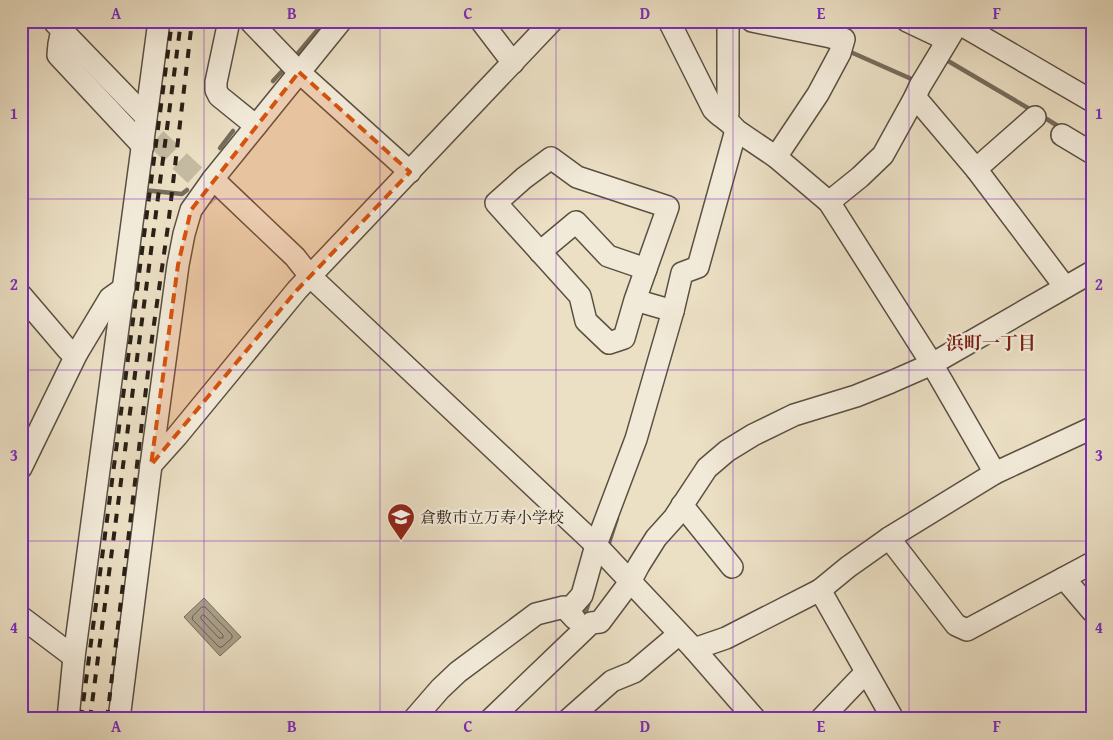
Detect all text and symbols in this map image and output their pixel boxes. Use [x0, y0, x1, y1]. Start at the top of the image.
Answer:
text: A [111, 1, 122, 25]
text: B [287, 1, 297, 25]
text: C [463, 1, 473, 25]
text: D [640, 1, 650, 25]
text: E [817, 1, 826, 25]
text: F [993, 1, 1001, 25]
text: 1 [10, 101, 18, 125]
text: 1 [1095, 101, 1103, 125]
text: 2 [10, 272, 18, 296]
text: 2 [1095, 272, 1103, 296]
district label: 浜町一丁目 [946, 329, 1036, 356]
text: 3 [10, 443, 18, 467]
text: 3 [1095, 443, 1103, 467]
school or university icon: 倉敷市立万寿小学校 [386, 502, 416, 541]
place label: 倉敷市立万寿小学校 [420, 505, 564, 529]
text: 4 [10, 615, 18, 639]
text: 4 [1095, 615, 1103, 639]
text: A [111, 714, 122, 738]
text: B [287, 714, 297, 738]
text: C [463, 714, 473, 738]
text: D [640, 714, 650, 738]
text: E [817, 714, 826, 738]
text: F [993, 714, 1001, 738]

